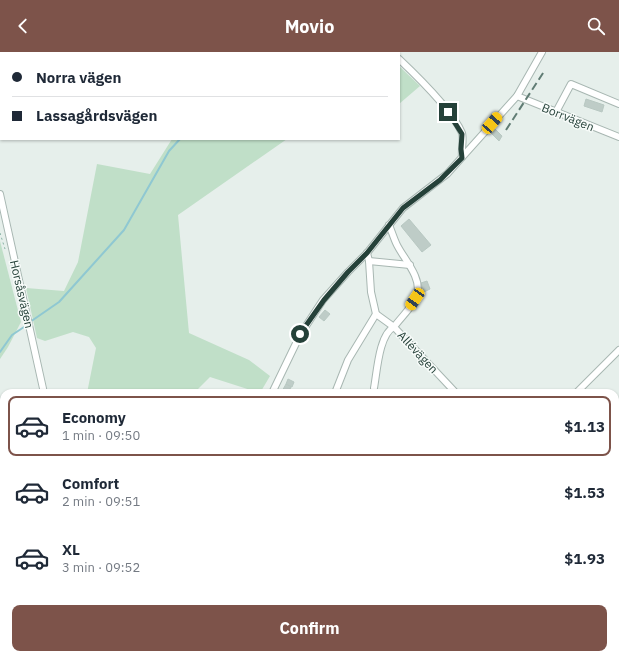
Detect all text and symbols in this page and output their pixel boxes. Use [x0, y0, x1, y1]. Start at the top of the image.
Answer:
icon: back [12, 15, 34, 37]
text: Movio [285, 15, 334, 38]
icon: search [585, 15, 607, 37]
text: Norra vägen [36, 68, 121, 87]
street label: Borrvägen [540, 100, 596, 134]
route end [439, 103, 457, 121]
text: Lassagårdsvägen [36, 106, 157, 125]
car [480, 110, 504, 136]
street label: Horsåsvägen [7, 258, 37, 330]
car [403, 286, 427, 312]
route start [291, 325, 309, 343]
street label: Allévägen [395, 328, 441, 376]
icon: car [14, 408, 50, 444]
text: Economy [62, 408, 126, 427]
text: $1.13 [564, 417, 605, 436]
text: 1 min · 09:50 [62, 427, 140, 444]
icon: car [14, 474, 50, 510]
text: Comfort [62, 474, 119, 493]
text: $1.53 [564, 483, 605, 502]
text: 2 min · 09:51 [62, 493, 140, 510]
icon: car [14, 540, 50, 576]
text: XL [62, 540, 80, 559]
text: $1.93 [564, 549, 605, 568]
text: 3 min · 09:52 [62, 559, 140, 576]
button: Confirm [12, 605, 607, 651]

